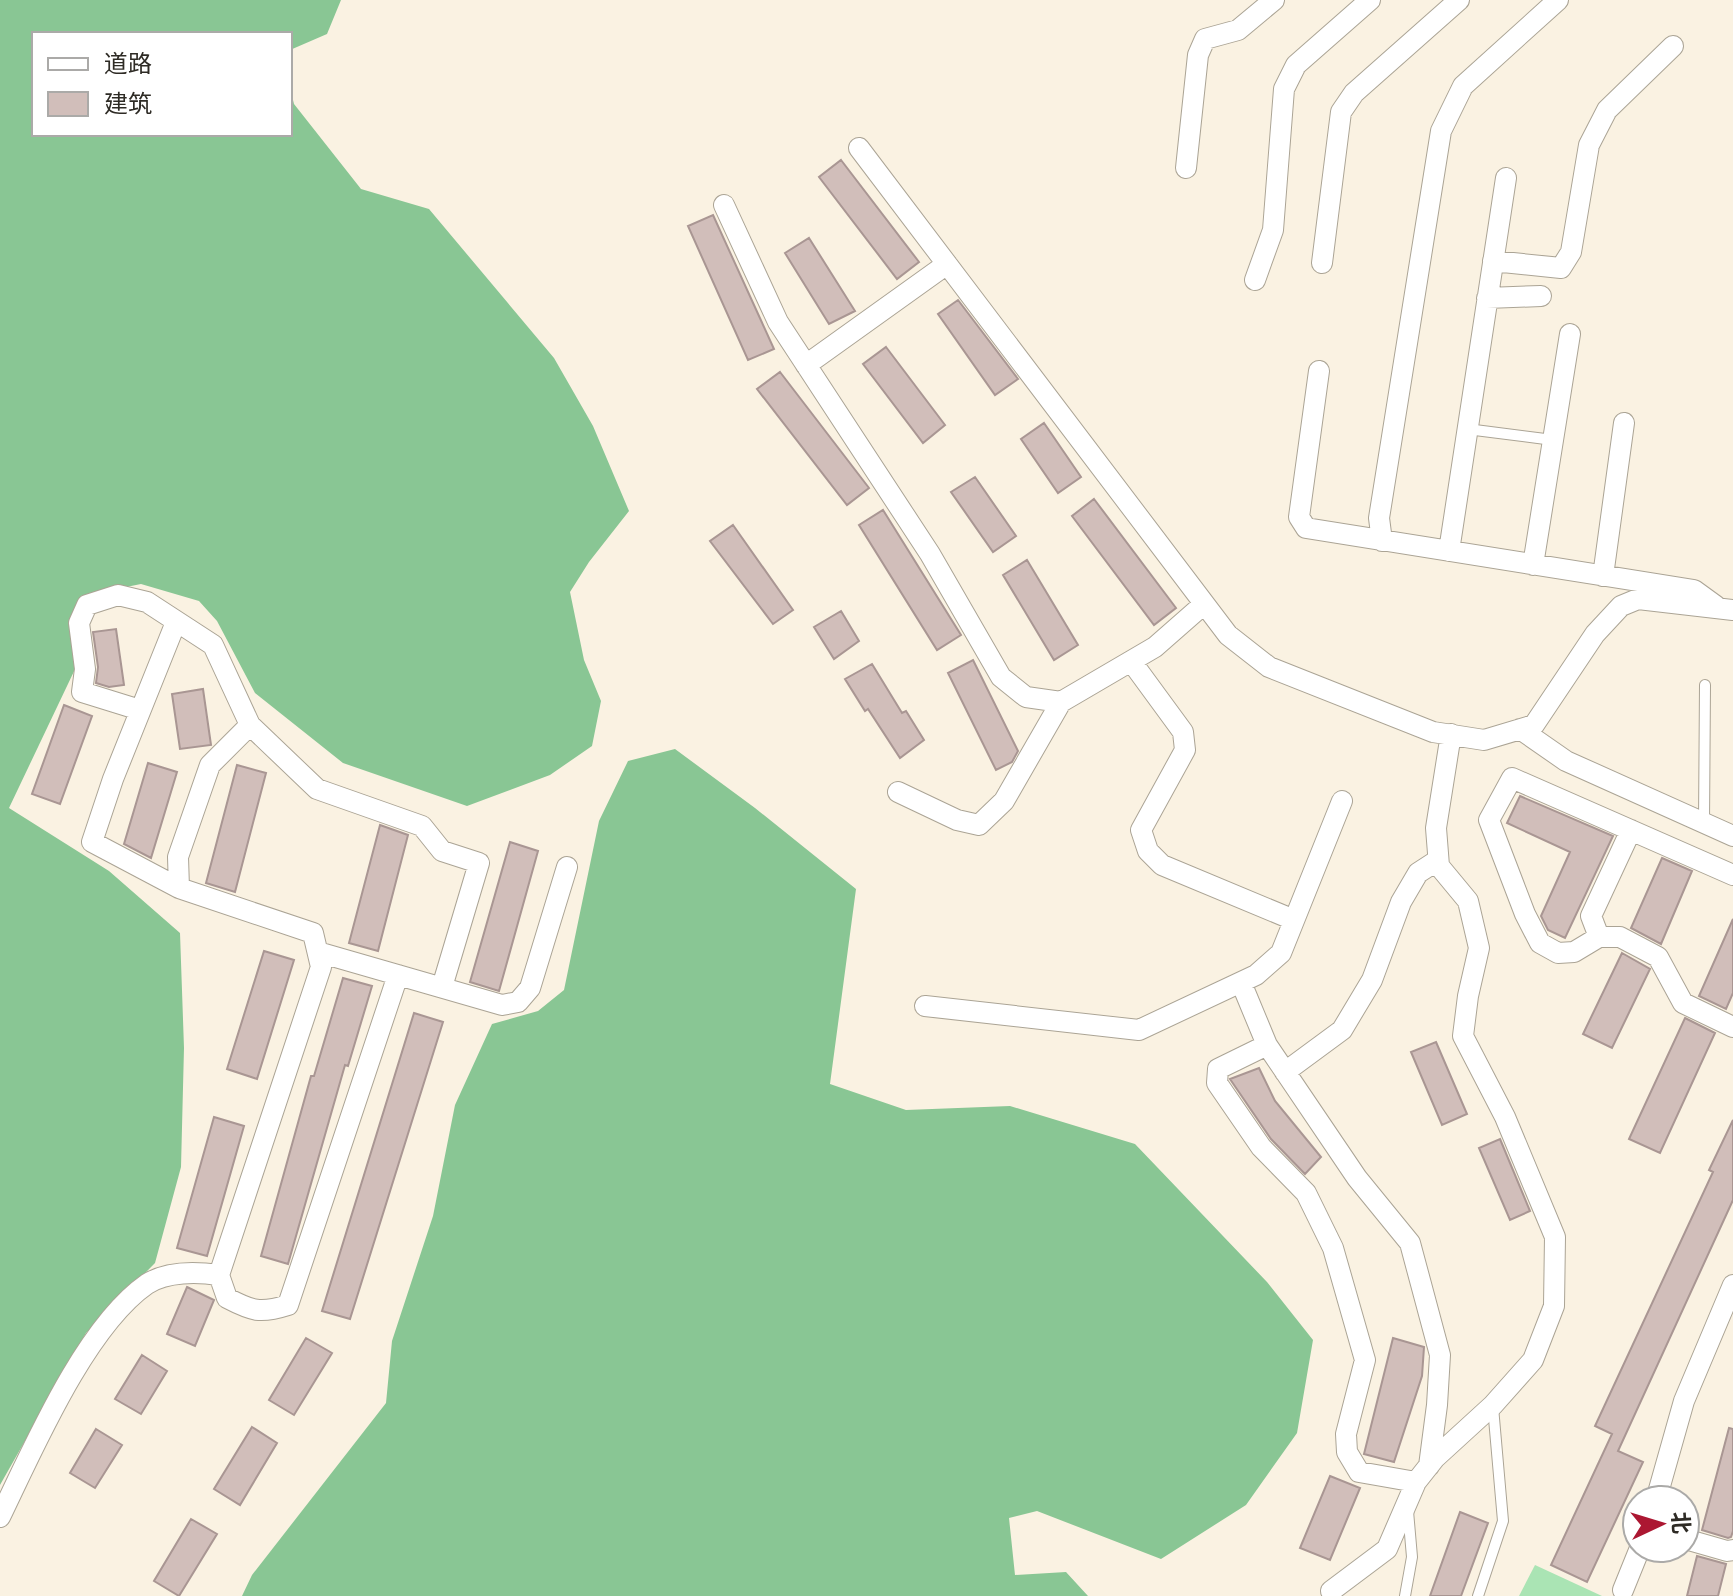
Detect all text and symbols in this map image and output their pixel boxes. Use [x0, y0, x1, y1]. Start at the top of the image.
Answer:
legend [32, 32, 292, 136]
text: 道路 [104, 49, 152, 77]
text: 建筑 [104, 89, 152, 117]
north arrow [1621, 1484, 1701, 1564]
text: 北 [1667, 1511, 1695, 1534]

